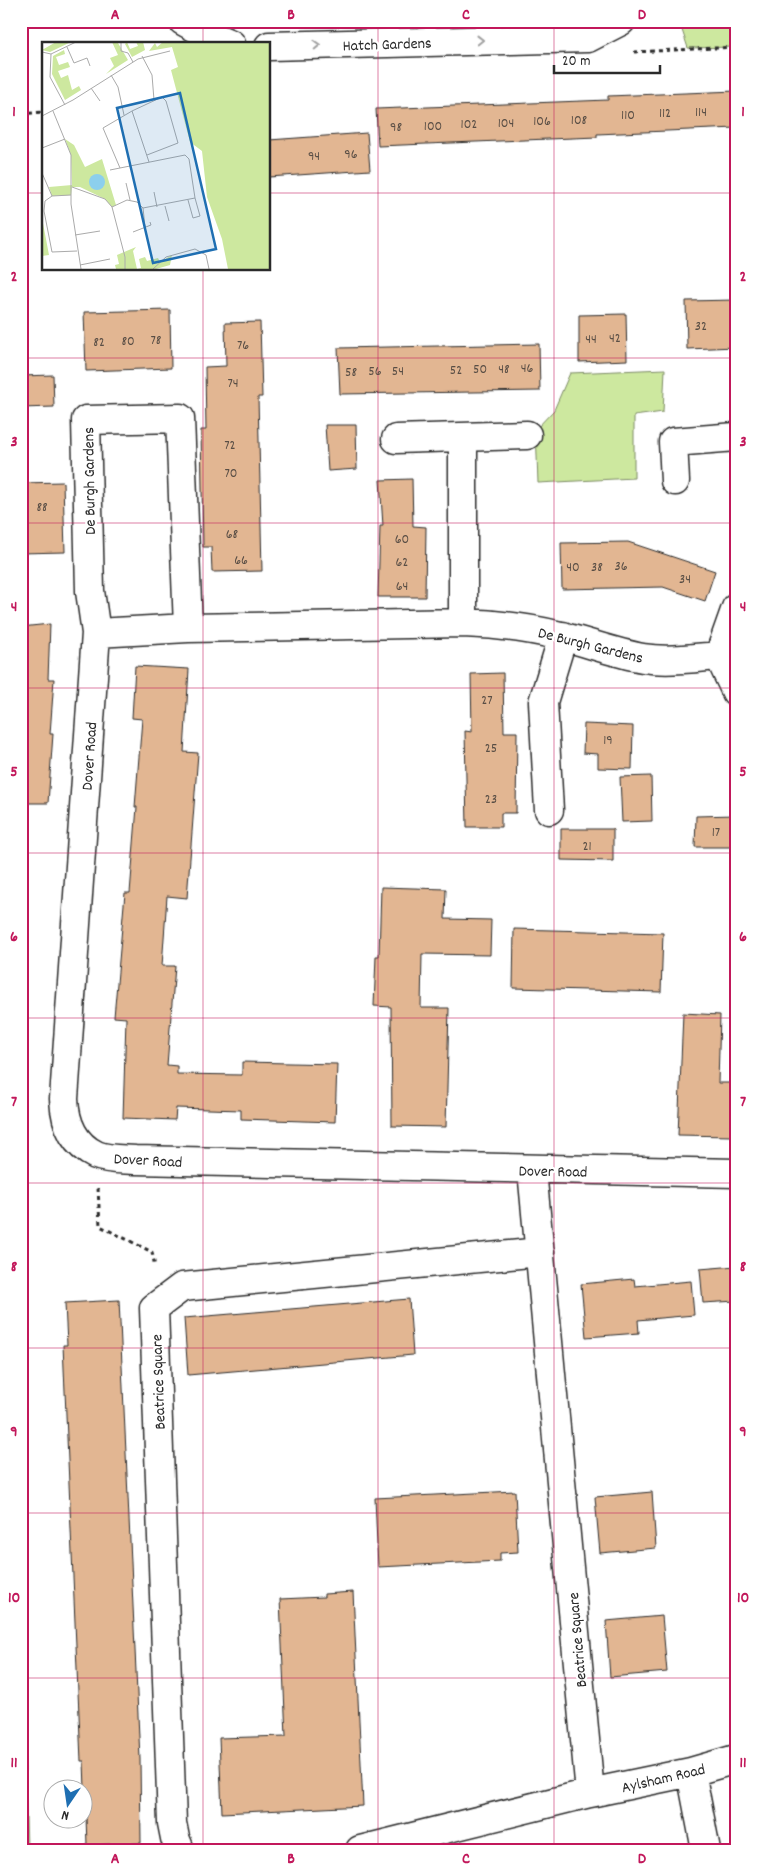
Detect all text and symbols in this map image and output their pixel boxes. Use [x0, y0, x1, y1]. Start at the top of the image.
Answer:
text: A [111, 4, 120, 27]
text: B [287, 4, 295, 27]
text: C [462, 4, 470, 27]
text: D [638, 4, 647, 27]
street label: Hatch Gardens [342, 32, 432, 59]
one-way arrow [476, 35, 484, 46]
one-way arrow [314, 40, 322, 50]
inset map [42, 42, 270, 270]
scale bar [554, 42, 661, 74]
text: 20 m [562, 51, 590, 73]
text: 1 [12, 101, 16, 124]
text: 1 [741, 101, 745, 124]
house number: 114 [695, 103, 707, 123]
house number: 112 [659, 104, 671, 124]
house number: 110 [621, 106, 635, 126]
house number: 108 [571, 111, 588, 131]
house number: 106 [533, 112, 551, 132]
house number: 104 [498, 114, 514, 134]
house number: 102 [461, 115, 477, 135]
house number: 100 [424, 117, 442, 137]
house number: 98 [390, 118, 402, 138]
house number: 96 [344, 145, 358, 165]
house number: 94 [308, 147, 320, 167]
text: 2 [11, 266, 18, 289]
text: 2 [740, 266, 747, 289]
house number: 32 [695, 317, 707, 337]
house number: 42 [609, 329, 621, 349]
house number: 44 [585, 330, 597, 350]
house number: 78 [151, 331, 162, 351]
house number: 80 [121, 332, 135, 352]
house number: 82 [93, 333, 105, 353]
house number: 76 [237, 336, 249, 356]
house number: 46 [521, 359, 533, 379]
house number: 50 [473, 360, 487, 380]
house number: 48 [498, 360, 510, 380]
house number: 52 [450, 361, 462, 381]
house number: 56 [368, 362, 382, 382]
house number: 54 [392, 362, 404, 382]
house number: 58 [345, 363, 357, 383]
house number: 74 [227, 374, 239, 394]
street label: De Burgh Gardens [78, 427, 103, 535]
text: 3 [10, 431, 18, 454]
text: 3 [739, 431, 747, 454]
house number: 72 [224, 436, 236, 456]
house number: 70 [225, 464, 238, 484]
house number: 88 [36, 498, 48, 518]
house number: 68 [226, 525, 239, 545]
house number: 60 [395, 530, 409, 550]
house number: 66 [234, 551, 248, 571]
house number: 62 [396, 553, 408, 573]
house number: 36 [614, 557, 628, 577]
house number: 40 [566, 558, 580, 578]
house number: 38 [591, 558, 603, 578]
house number: 34 [679, 570, 691, 590]
house number: 64 [396, 577, 408, 597]
text: 4 [11, 596, 17, 619]
text: 4 [740, 596, 746, 619]
street label: De Burgh Gardens [535, 622, 646, 671]
house number: 27 [481, 691, 493, 711]
street label: Dover Road [77, 721, 104, 791]
house number: 19 [603, 731, 613, 751]
house number: 25 [485, 739, 497, 759]
text: 5 [10, 761, 18, 784]
text: 5 [739, 761, 747, 784]
house number: 23 [485, 790, 497, 810]
house number: 17 [712, 823, 720, 843]
house number: 21 [582, 837, 592, 857]
text: 6 [10, 926, 18, 949]
text: 6 [739, 926, 747, 949]
text: 7 [11, 1091, 17, 1114]
text: 7 [740, 1091, 746, 1114]
street label: Dover Road [113, 1148, 183, 1175]
street label: Dover Road [518, 1160, 587, 1185]
text: 8 [11, 1256, 18, 1279]
text: 8 [740, 1256, 747, 1279]
street label: Beatrice Square [146, 1334, 173, 1430]
text: 9 [10, 1421, 18, 1444]
text: 9 [739, 1421, 747, 1444]
text: 10 [8, 1587, 20, 1610]
text: 10 [737, 1587, 749, 1610]
street label: Beatrice Square [563, 1591, 594, 1688]
text: 11 [10, 1752, 18, 1775]
text: 11 [739, 1752, 747, 1775]
street label: Aylsham Road [619, 1759, 708, 1800]
north arrow [42, 1778, 92, 1828]
text: N [60, 1804, 71, 1825]
text: A [111, 1848, 120, 1871]
text: B [287, 1848, 295, 1871]
text: C [462, 1848, 470, 1871]
text: D [638, 1848, 647, 1871]

